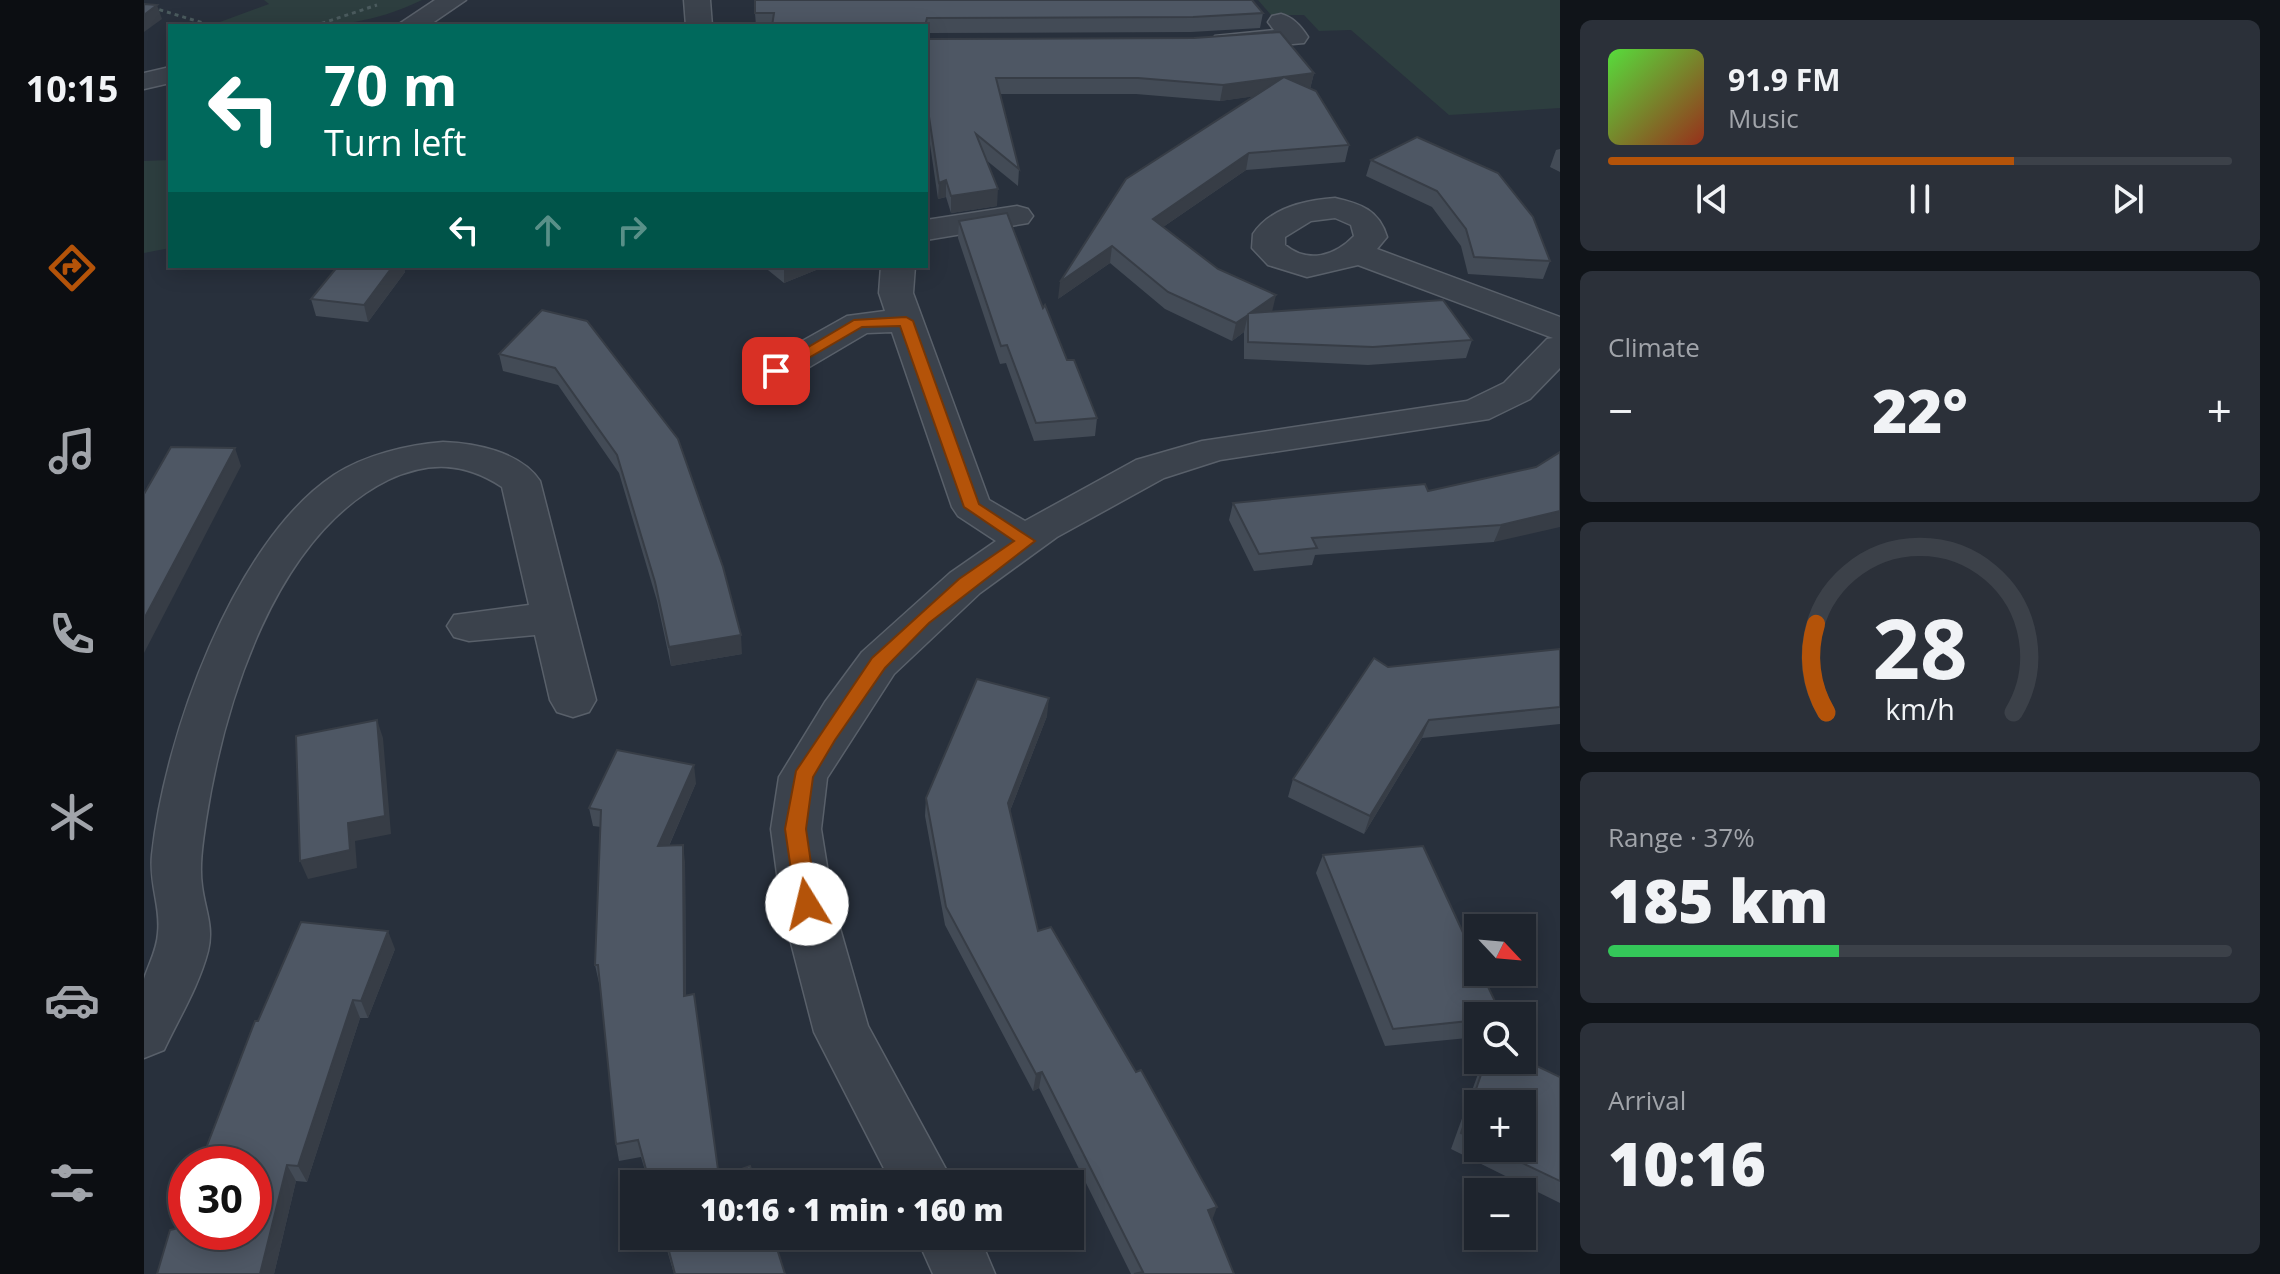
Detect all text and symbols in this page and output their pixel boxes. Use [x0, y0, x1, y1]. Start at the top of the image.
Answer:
text: 70 m [324, 46, 458, 122]
icon: left [192, 56, 296, 160]
text: 91.9 FM [1728, 59, 1841, 100]
text: 10:15 [26, 64, 118, 113]
text: Music [1728, 100, 1799, 136]
text: Turn left [324, 118, 466, 167]
icon: previous [1690, 177, 1734, 221]
icon: pause [1898, 177, 1942, 221]
icon: next [2106, 177, 2150, 221]
icon: left [442, 208, 486, 252]
icon: ahead [526, 208, 570, 252]
icon: right [610, 208, 654, 252]
icon: directions [44, 240, 100, 296]
text: Climate [1608, 329, 1700, 365]
pin [742, 337, 810, 405]
icon: arrive [754, 349, 798, 393]
text: 22° [1872, 369, 1968, 451]
text: − [1608, 380, 1633, 440]
text: + [2207, 380, 2232, 440]
icon: music [44, 423, 100, 479]
text: 28 [1872, 590, 1968, 703]
icon: phone [44, 606, 100, 662]
text: km/h [1885, 689, 1955, 728]
icon: climate [44, 789, 100, 845]
text: Range · 37% [1608, 819, 1755, 855]
text: 185 km [1608, 859, 1829, 941]
position arrow [765, 862, 849, 946]
north arrow [1464, 914, 1536, 986]
map controls [1464, 914, 1536, 1250]
icon: car [44, 972, 100, 1028]
button: search [1464, 1002, 1536, 1074]
text: Arrival [1608, 1082, 1686, 1118]
button: + [1464, 1090, 1536, 1162]
text: 10:16 [1608, 1122, 1766, 1204]
speed limit sign: 30 [168, 1146, 272, 1250]
icon: filters [44, 1155, 100, 1211]
button: − [1464, 1178, 1536, 1250]
text: 10:16 · 1 min · 160 m [700, 1189, 1004, 1230]

